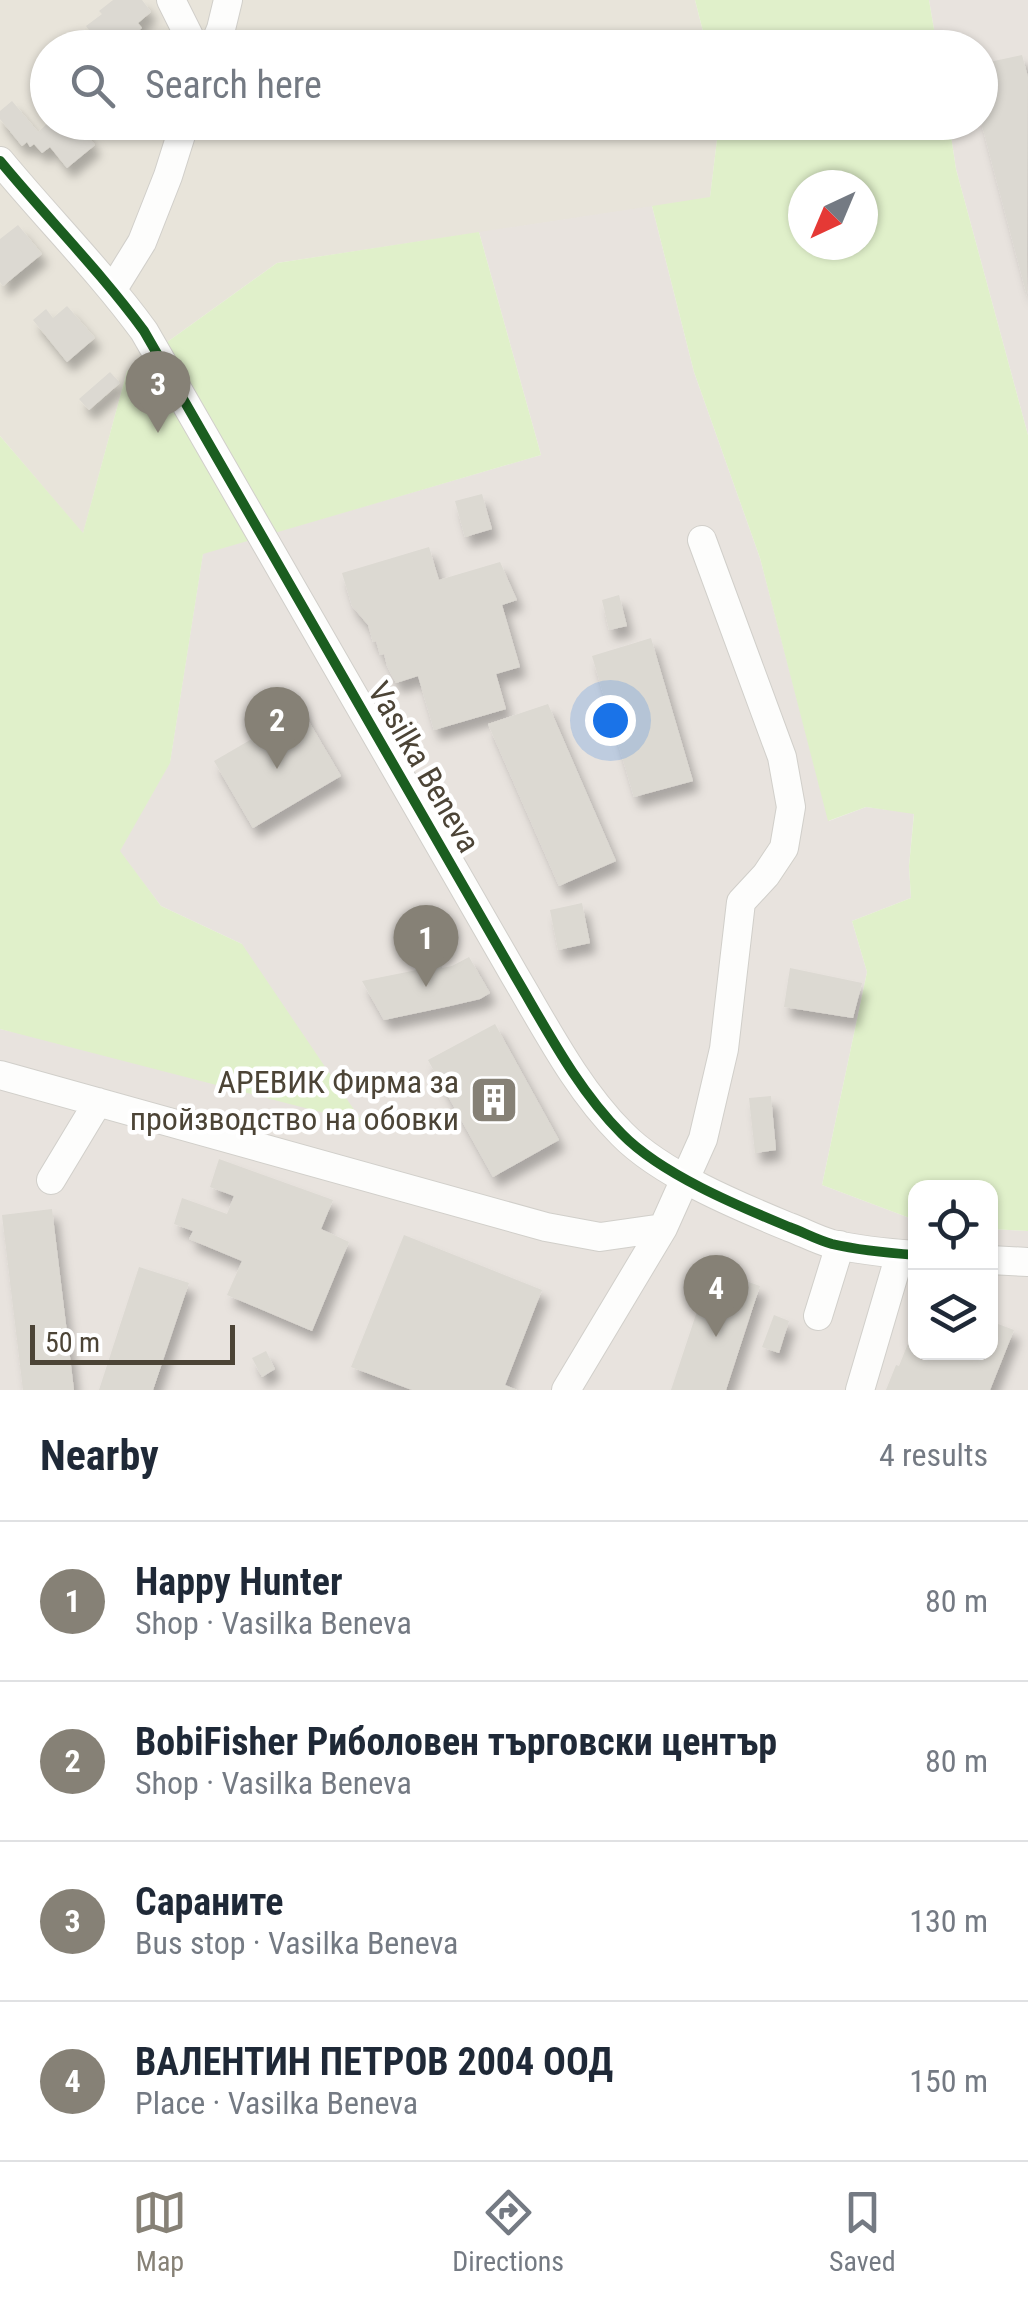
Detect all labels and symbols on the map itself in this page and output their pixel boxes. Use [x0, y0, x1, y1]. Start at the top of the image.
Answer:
north arrow [788, 170, 878, 260]
pin: 3 [126, 350, 190, 433]
street label: Vasilka Beneva [360, 675, 488, 859]
pin: 2 [244, 686, 310, 769]
your location [585, 695, 636, 746]
pin: 1 [394, 904, 458, 987]
place label: АРЕВИК Фирма за пройзводство на обовки [130, 1063, 459, 1138]
building icon: АРЕВИК Фирма за пройзводство на обовки [468, 1074, 520, 1126]
pin: 4 [684, 1254, 748, 1337]
scale bar [30, 1320, 235, 1364]

